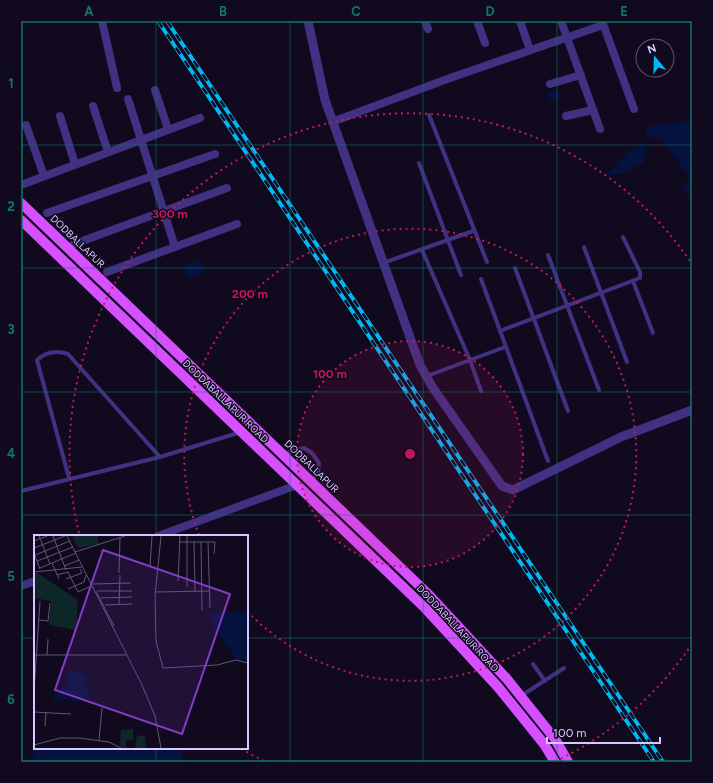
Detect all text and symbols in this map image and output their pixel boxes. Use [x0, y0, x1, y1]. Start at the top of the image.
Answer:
text: A [84, 4, 94, 19]
text: B [219, 4, 227, 19]
text: C [351, 4, 361, 19]
text: D [485, 4, 495, 19]
text: E [620, 4, 628, 19]
north arrow [635, 38, 675, 78]
text: N [646, 41, 658, 57]
text: 1 [8, 76, 14, 91]
text: 2 [7, 199, 15, 214]
text: 300 m [152, 207, 188, 221]
street label: DODBALLAPUR [48, 212, 108, 271]
text: 200 m [232, 287, 268, 301]
text: 3 [7, 322, 15, 337]
street label: DODDABALLAPUR ROAD [180, 357, 271, 446]
text: 100 m [313, 367, 347, 381]
street label: DODBALLAPUR [282, 437, 342, 496]
text: 4 [7, 446, 15, 461]
centre of rings [403, 447, 417, 461]
inset map [34, 535, 248, 749]
text: 5 [7, 569, 15, 584]
street label: DODDABALLAPUR ROAD [414, 582, 502, 675]
text: 6 [7, 692, 15, 707]
scale bar [547, 719, 660, 745]
text: 100 m [553, 726, 587, 740]

